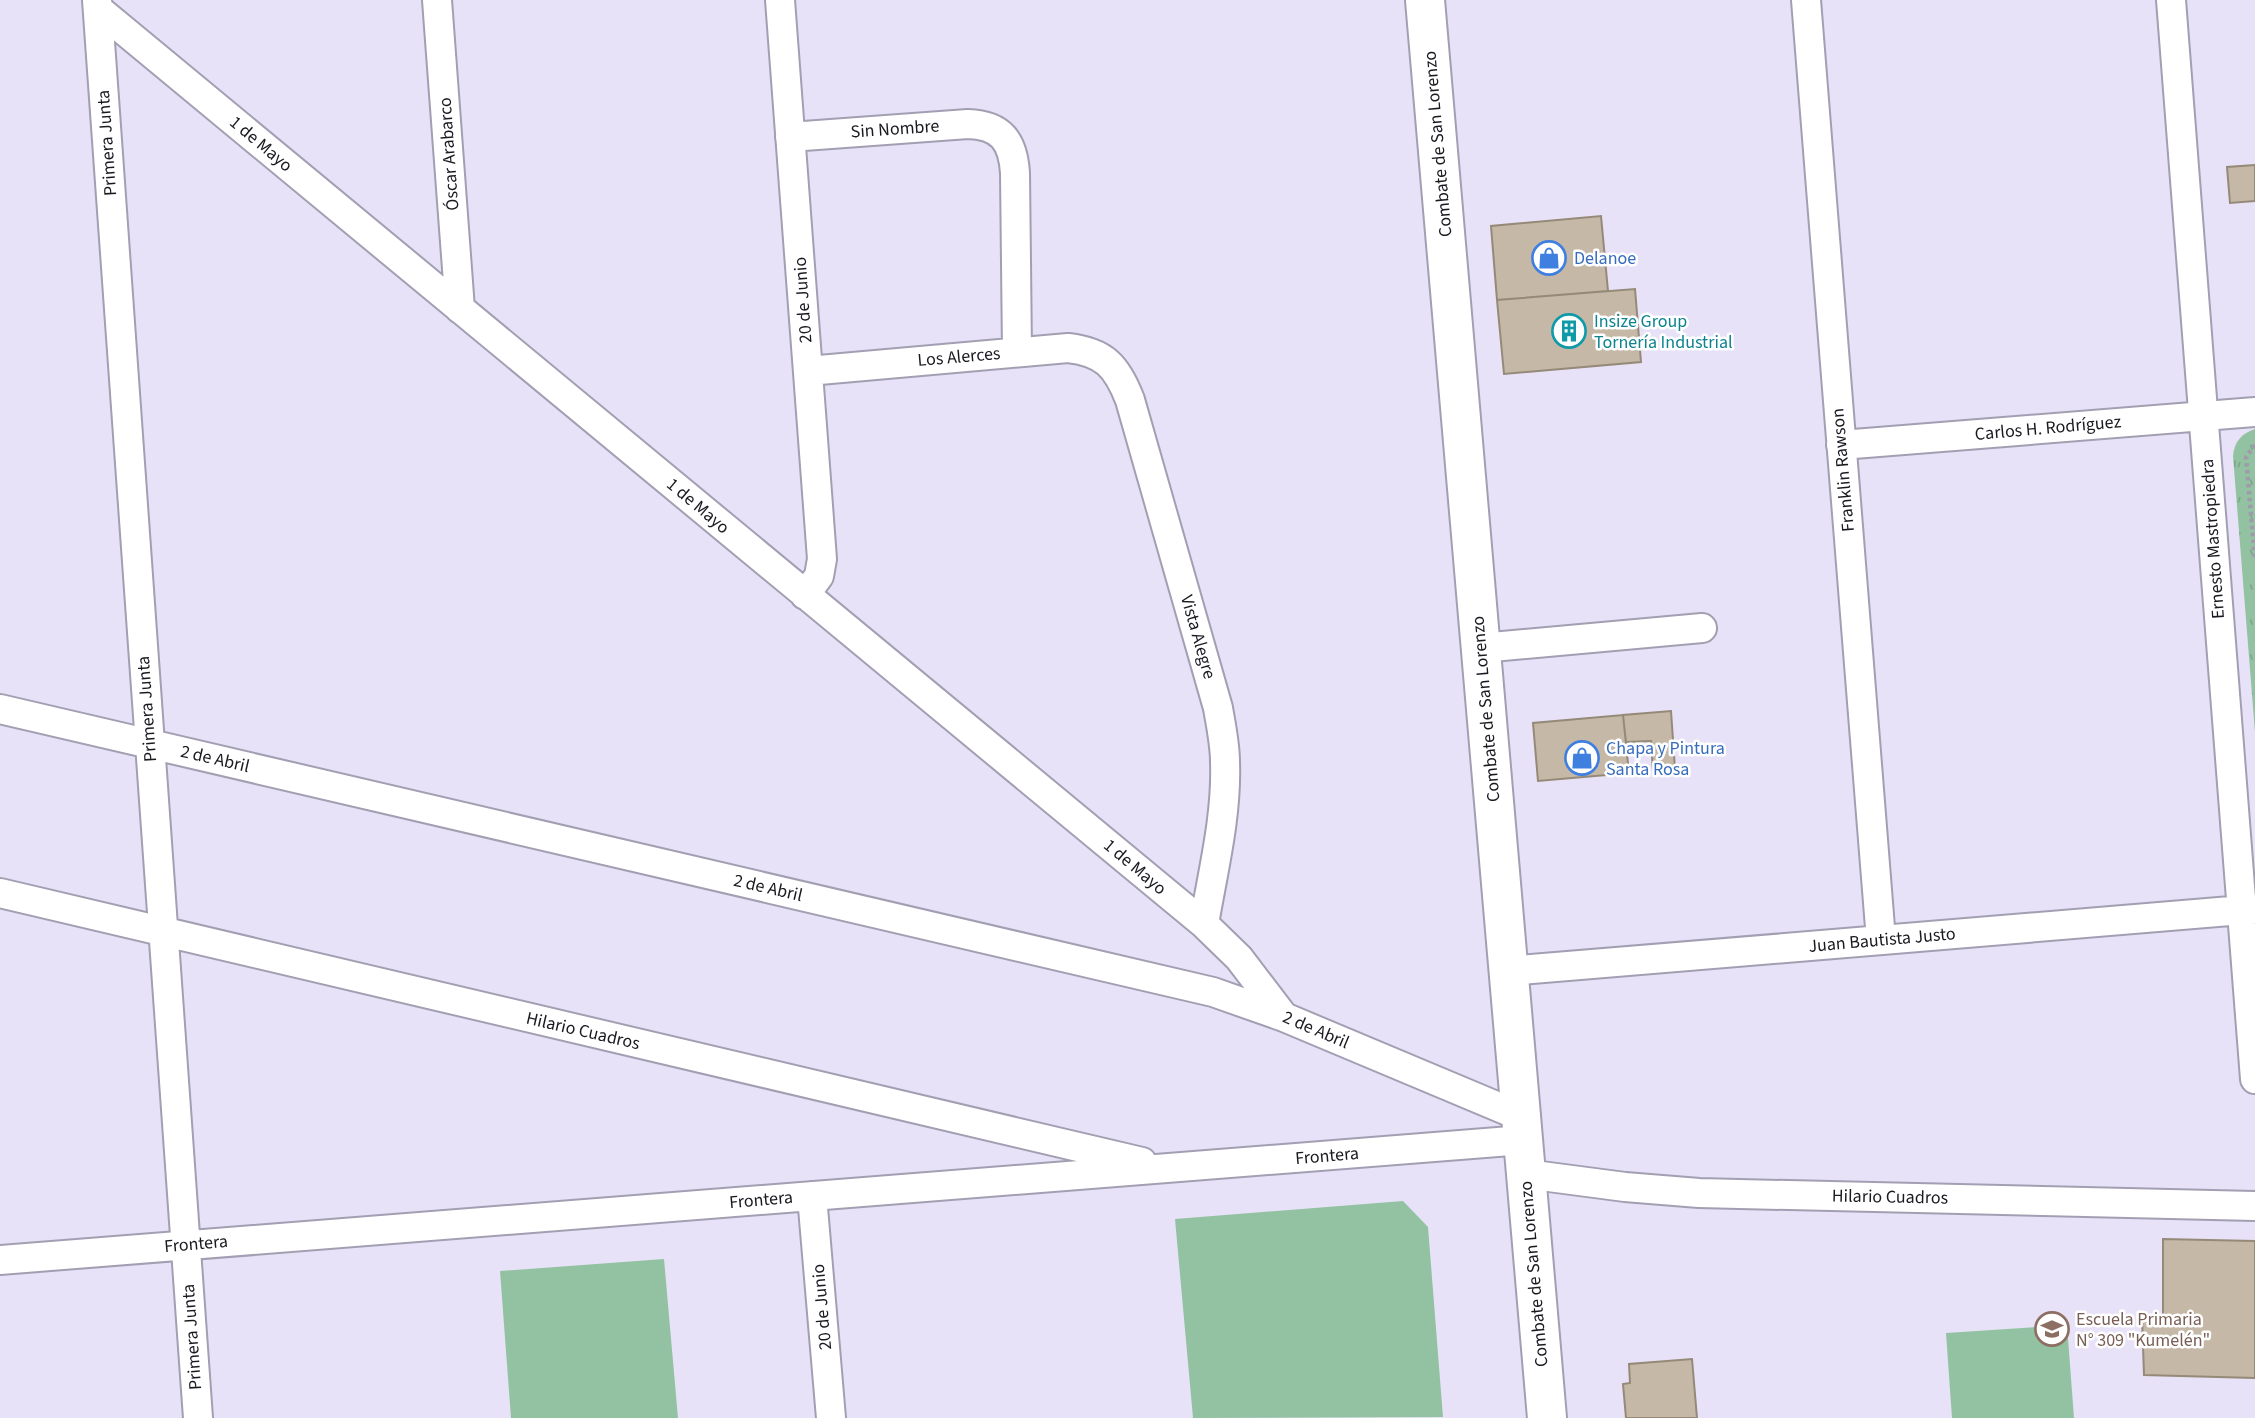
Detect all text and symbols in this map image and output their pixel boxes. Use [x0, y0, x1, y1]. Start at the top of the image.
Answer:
street label: Combate de San Lorenzo [1417, 50, 1459, 238]
street label: Primera Junta [91, 89, 123, 197]
street label: Óscar Arabarco [433, 96, 465, 212]
street label: 1 de Mayo [224, 110, 298, 178]
street label: Sin Nombre [850, 113, 940, 145]
shop icon: Delanoe [1530, 239, 1568, 277]
place label: Delanoe [1574, 246, 1636, 271]
street label: 20 de Junio [788, 256, 818, 344]
place label: Insize Group Tornería Industrial [1594, 309, 1733, 355]
building icon: Insize Group Tornería Industrial [1550, 312, 1588, 350]
street label: Los Alerces [917, 341, 1001, 373]
street label: Franklin Rawson [1825, 407, 1861, 533]
street label: Carlos H. Rodríguez [1974, 409, 2123, 447]
street label: Ernesto Mastropiedra [2195, 458, 2231, 620]
street label: 1 de Mayo [661, 472, 735, 540]
street label: Vista Alegre [1174, 592, 1222, 682]
street label: Combate de San Lorenzo [1465, 615, 1507, 803]
street label: Primera Junta [131, 655, 163, 763]
place label: Chapa y Pintura Santa Rosa [1606, 736, 1725, 782]
street label: 2 de Abril [178, 739, 252, 779]
shop icon: Chapa y Pintura Santa Rosa [1563, 739, 1601, 777]
street label: 1 de Mayo [1098, 833, 1172, 901]
street label: 2 de Abril [731, 868, 805, 908]
street label: Juan Bautista Justo [1807, 921, 1957, 959]
street label: 2 de Abril [1279, 1005, 1353, 1055]
street label: Hilario Cuadros [524, 1006, 642, 1056]
street label: Frontera [1294, 1141, 1360, 1171]
street label: Combate de San Lorenzo [1513, 1180, 1555, 1368]
street label: Hilario Cuadros [1832, 1183, 1948, 1211]
street label: Frontera [728, 1185, 794, 1215]
street label: Frontera [163, 1229, 229, 1259]
street label: 20 de Junio [806, 1263, 838, 1351]
street label: Primera Junta [176, 1283, 208, 1391]
place label: Escuela Primaria N° 309 "Kumelén" [2076, 1307, 2210, 1353]
school or university icon: Escuela Primaria N° 309 "Kumelén" [2033, 1310, 2071, 1348]

